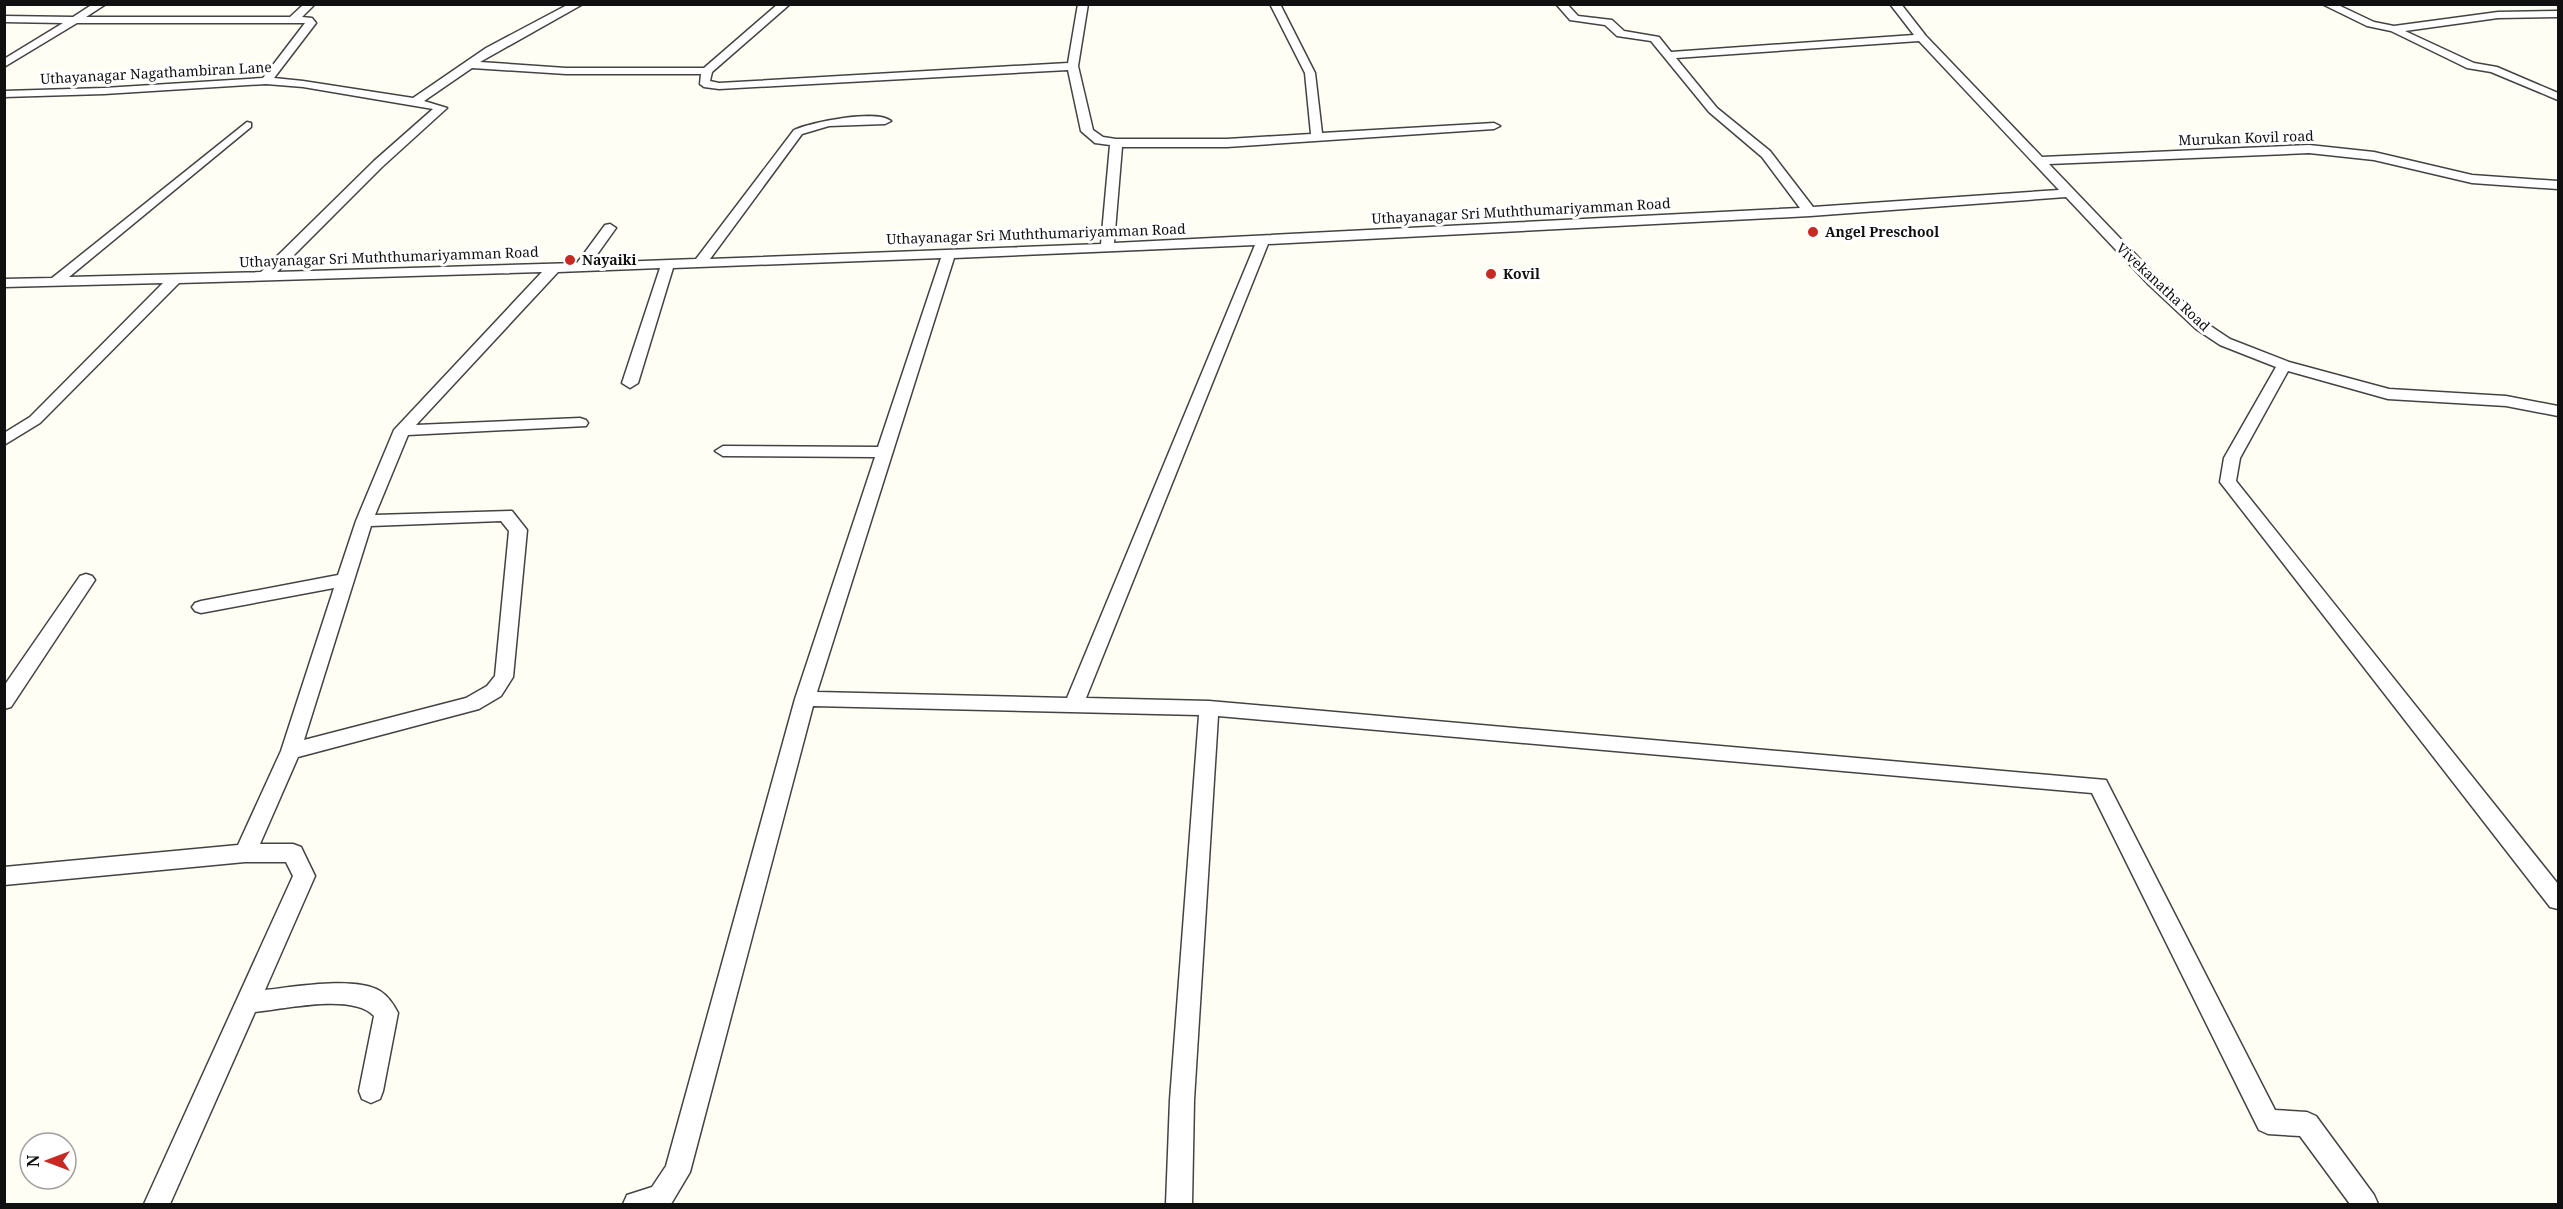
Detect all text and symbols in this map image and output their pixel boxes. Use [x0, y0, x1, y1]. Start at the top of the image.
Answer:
street label: Uthayanagar Nagathambiran Lane [40, 57, 272, 88]
street label: Murukan Kovil road [2178, 126, 2314, 149]
street label: Uthayanagar Sri Muththumariyamman Road [1371, 193, 1671, 228]
street label: Uthayanagar Sri Muththumariyamman Road [886, 219, 1186, 248]
place label: Angel Preschool [1825, 222, 1939, 241]
marker: Angel Preschool [1806, 225, 1820, 239]
street label: Vivekanatha Road [2112, 238, 2215, 335]
street label: Uthayanagar Sri Muththumariyamman Road [239, 242, 539, 271]
place label: Nayaiki [582, 250, 637, 269]
marker: Nayaiki [563, 253, 577, 267]
place label: Kovil [1503, 264, 1540, 283]
marker: Kovil [1484, 267, 1498, 281]
north arrow [18, 1131, 78, 1191]
text: N [22, 1154, 44, 1167]

